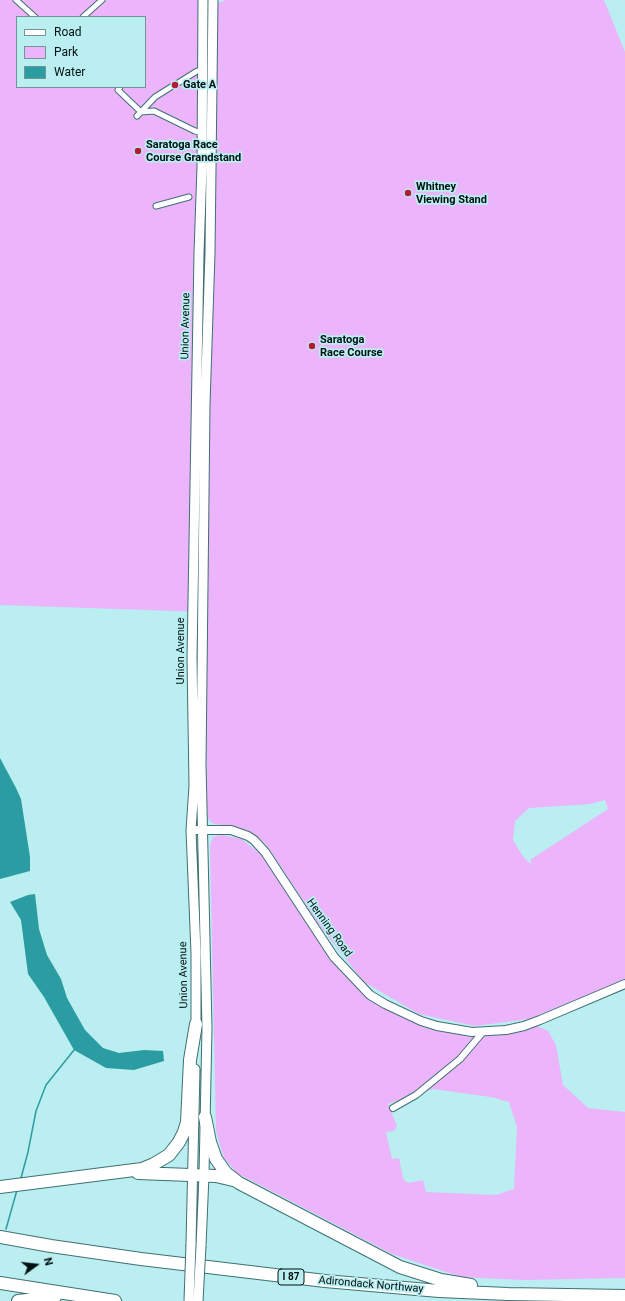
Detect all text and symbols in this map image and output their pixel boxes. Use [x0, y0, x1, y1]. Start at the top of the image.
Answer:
legend [16, 16, 146, 88]
text: Road [54, 25, 82, 39]
text: Park [54, 45, 78, 59]
text: Water [54, 65, 85, 79]
place label: Gate A [183, 78, 216, 92]
marker: Gate A [170, 80, 180, 90]
place label: Saratoga Race Course Grandstand [146, 138, 241, 164]
marker: Saratoga Race Course Grandstand [133, 146, 143, 156]
place label: Whitney Viewing Stand [416, 180, 487, 206]
marker: Whitney Viewing Stand [403, 188, 413, 198]
street label: Union Avenue [179, 292, 193, 360]
place label: Saratoga Race Course [320, 333, 383, 359]
marker: Saratoga Race Course [307, 341, 317, 351]
street label: Union Avenue [174, 618, 188, 684]
street label: Henning Road [303, 896, 355, 960]
street label: Union Avenue [177, 941, 191, 1009]
north arrow [16, 1245, 56, 1285]
text: N [41, 1256, 55, 1267]
road number: I 87 [278, 1269, 304, 1285]
street label: Adirondack Northway [318, 1274, 424, 1296]

